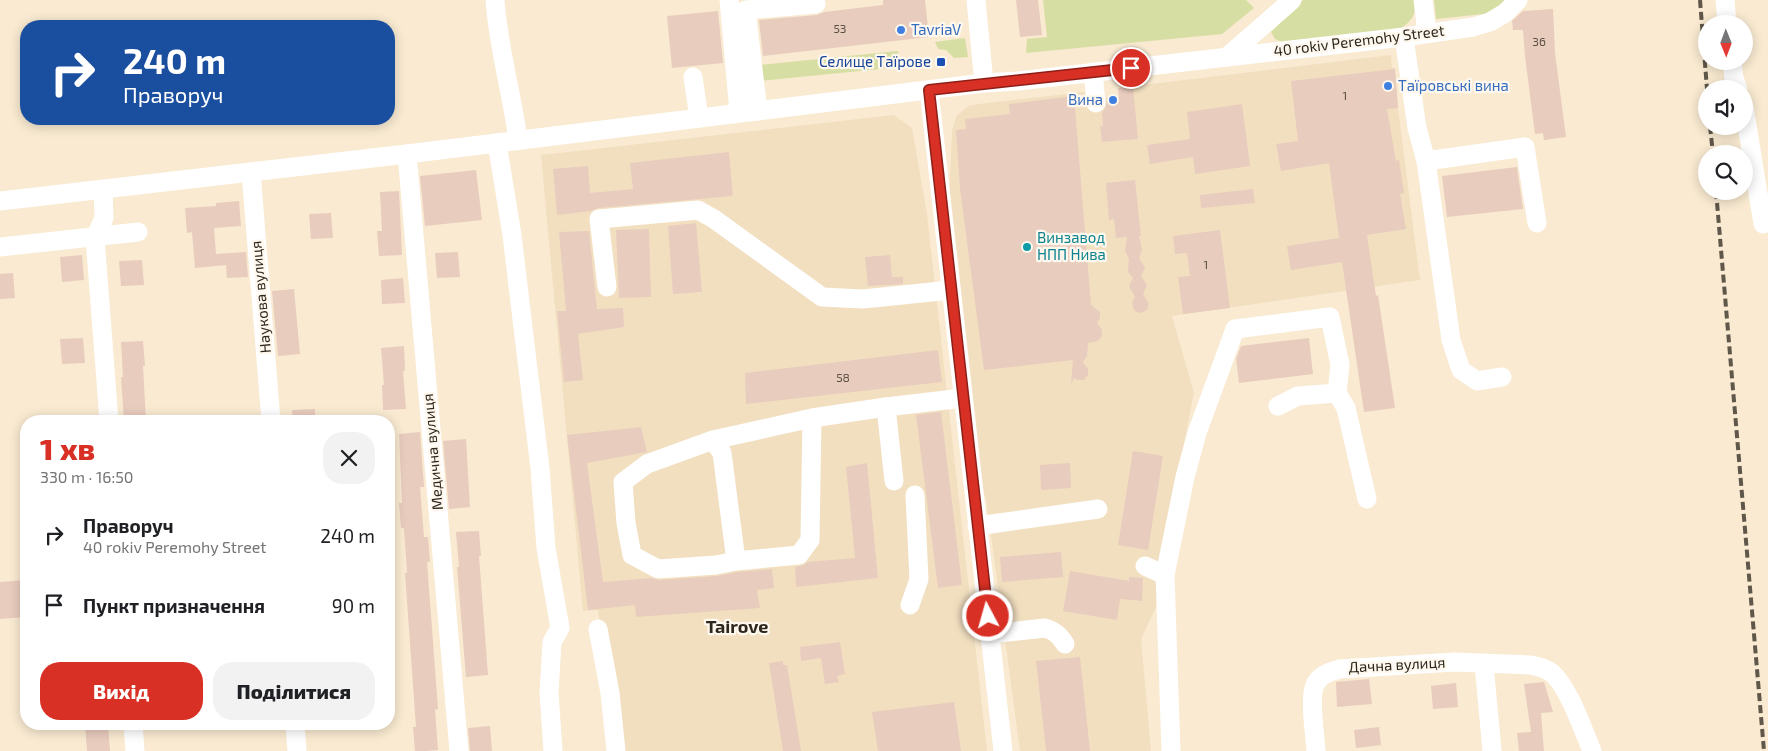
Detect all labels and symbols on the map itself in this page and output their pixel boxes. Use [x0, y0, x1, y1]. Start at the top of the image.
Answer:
north arrow [1698, 15, 1752, 70]
place label: TavriaV [911, 20, 961, 38]
house number: 53 [833, 21, 847, 35]
street label: 40 rokiv Peremohy Street [1272, 21, 1446, 59]
marker: TavriaV [895, 24, 907, 36]
house number: 36 [1532, 34, 1546, 48]
pin [1110, 47, 1152, 89]
place label: Селище Таїрове [819, 52, 931, 70]
marker: Селище Таїрове [935, 56, 947, 68]
place label: Таїровські вина [1398, 76, 1509, 94]
marker: Таїровські вина [1382, 80, 1394, 92]
house number: 1 [1343, 88, 1347, 102]
place label: Вина [1068, 90, 1103, 108]
marker: Вина [1107, 94, 1119, 106]
place label: Винзавод НПП Нива [1037, 228, 1106, 263]
street label: Наукова вулиця [246, 240, 275, 354]
marker: Винзавод НПП Нива [1021, 241, 1033, 253]
house number: 1 [1204, 257, 1208, 271]
house number: 58 [836, 370, 850, 384]
street label: Медична вулиця [418, 393, 447, 511]
position arrow [961, 589, 1013, 641]
district label: Tairove [706, 615, 768, 637]
street label: Дачна вулиця [1348, 652, 1446, 677]

